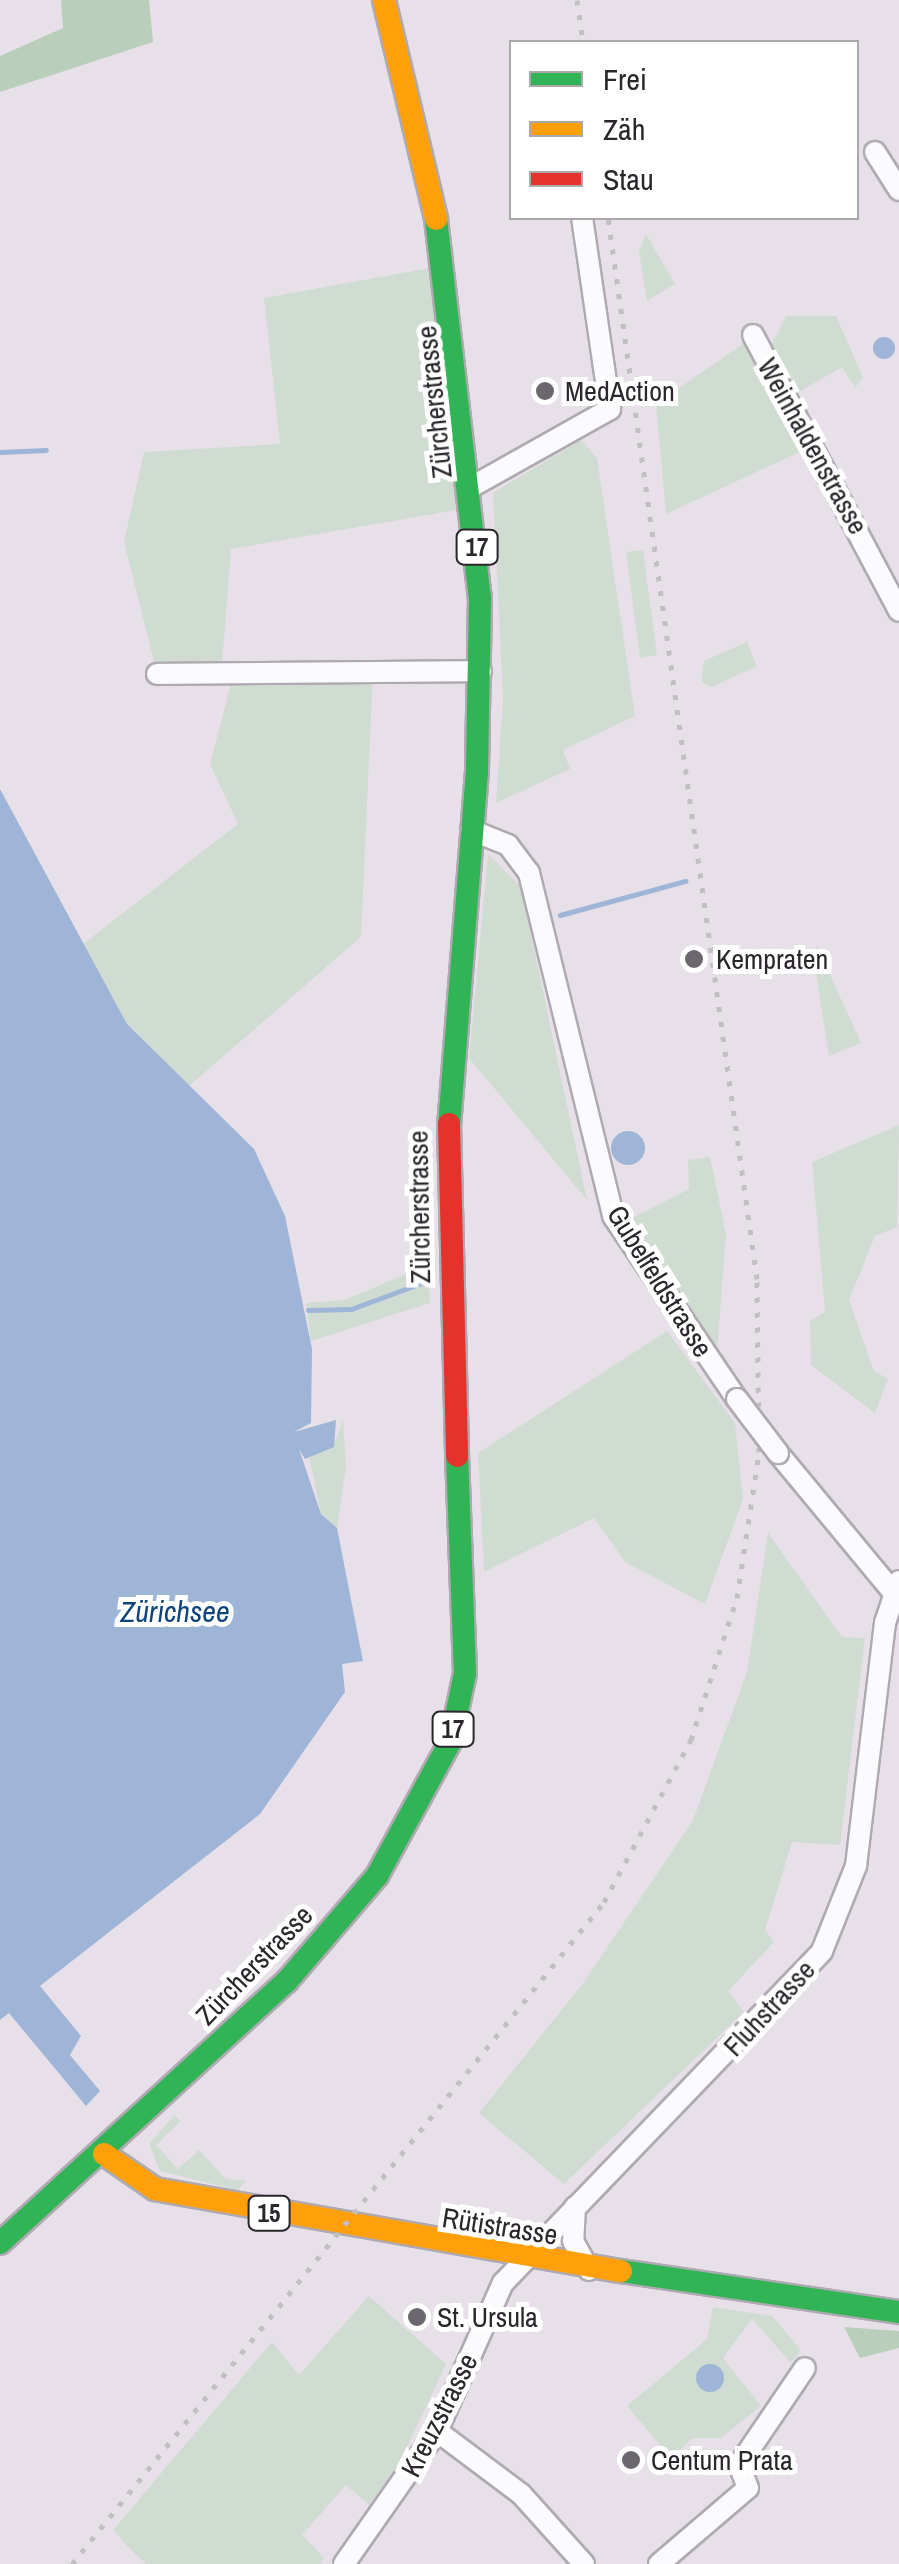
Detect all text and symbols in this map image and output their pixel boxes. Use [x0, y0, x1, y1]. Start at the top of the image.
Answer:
legend [509, 40, 859, 220]
text: Frei [603, 59, 647, 99]
text: Zäh [603, 109, 645, 149]
text: Stau [603, 159, 654, 199]
street label: Zürcherstrasse [409, 324, 459, 480]
street label: Weinhaldenstrasse [751, 352, 875, 540]
place label: MedAction [565, 374, 675, 408]
marker: MedAction [534, 380, 556, 402]
road number: 17 [454, 527, 500, 567]
place label: Kempraten [716, 942, 828, 976]
marker: Kempraten [681, 946, 707, 972]
street label: Zürcherstrasse [401, 1130, 437, 1284]
street label: Gubelfeldstrasse [600, 1199, 720, 1363]
water label: Zürichsee [120, 1593, 230, 1629]
road number: 17 [430, 1709, 476, 1749]
street label: Zürcherstrasse [189, 1898, 319, 2032]
street label: Fluhstrasse [716, 1953, 822, 2063]
road number: 15 [246, 2193, 292, 2233]
street label: Rütistrasse [440, 2200, 560, 2252]
place label: St. Ursula [437, 2300, 538, 2334]
marker: St. Ursula [406, 2306, 428, 2328]
street label: Kreuzstrasse [394, 2348, 484, 2482]
place label: Centum Prata [651, 2443, 793, 2477]
marker: Centum Prata [620, 2449, 642, 2471]

